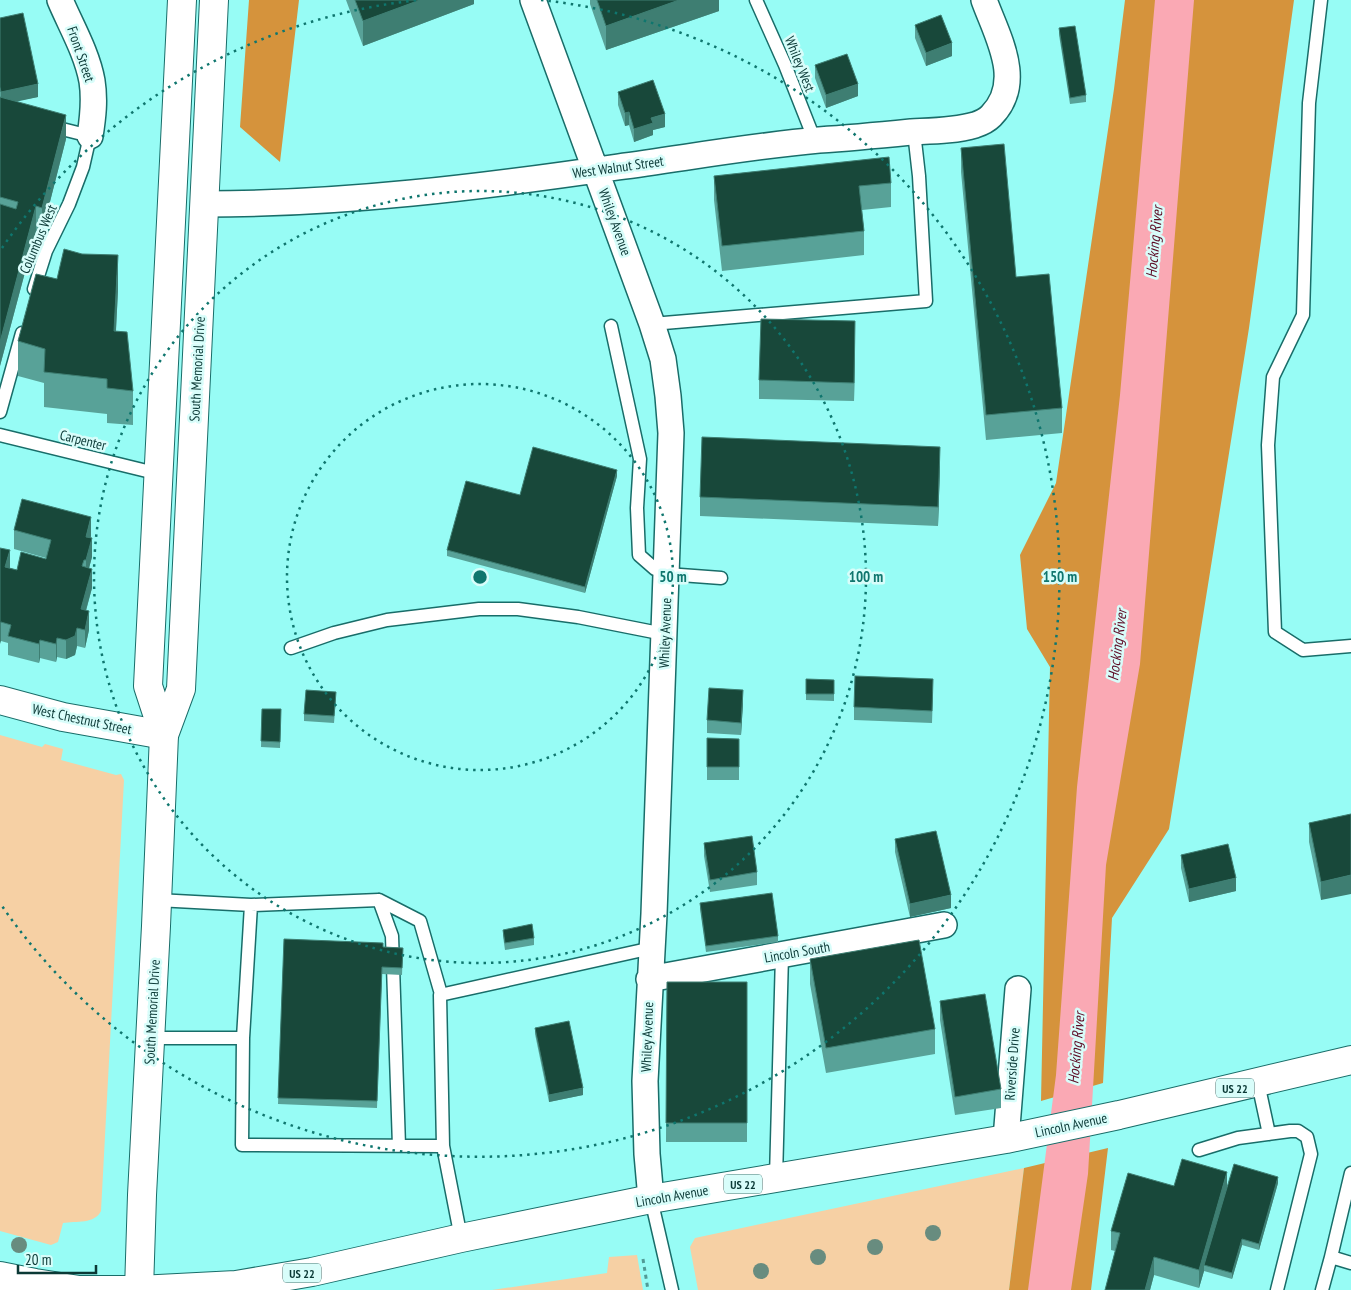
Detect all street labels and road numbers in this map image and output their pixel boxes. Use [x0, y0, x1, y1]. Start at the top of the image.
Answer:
street label: Front Street [63, 24, 99, 84]
street label: Whiley West [781, 34, 819, 95]
street label: West Walnut Street [571, 152, 665, 182]
street label: Whiley Avenue [595, 186, 636, 258]
street label: Columbus West [15, 202, 61, 276]
street label: South Memorial Drive [185, 316, 209, 422]
street label: Carpenter [58, 426, 108, 454]
street label: Whiley Avenue [655, 597, 675, 668]
street label: West Chestnut Street [31, 700, 134, 738]
street label: Lincoln South [763, 937, 831, 967]
street label: South Memorial Drive [140, 959, 164, 1065]
street label: Whiley Avenue [637, 1001, 657, 1072]
street label: Riverside Drive [1000, 1027, 1024, 1101]
road number: US 22 [1216, 1078, 1254, 1098]
street label: Lincoln Avenue [1033, 1109, 1109, 1141]
road number: US 22 [724, 1174, 762, 1194]
street label: Lincoln Avenue [634, 1181, 710, 1211]
road number: US 22 [283, 1264, 321, 1282]

